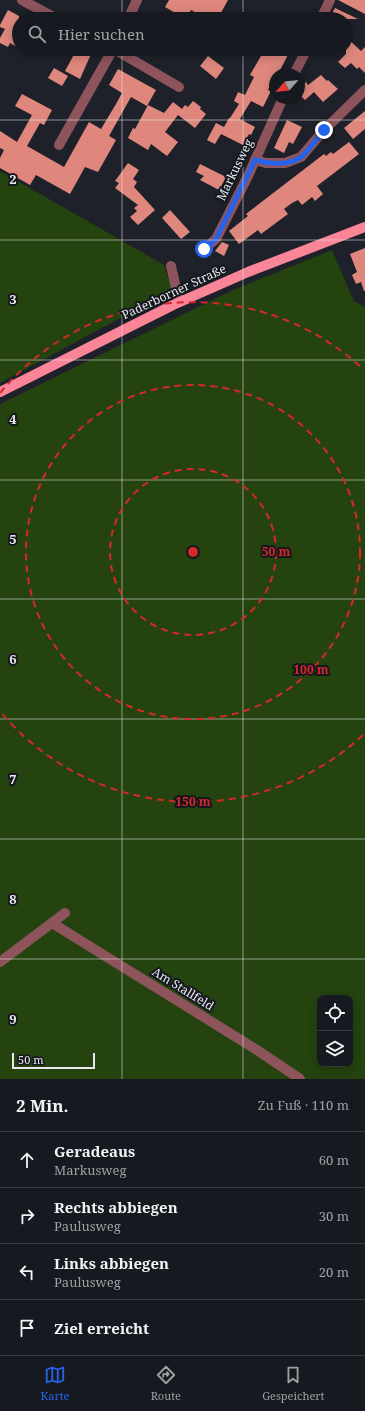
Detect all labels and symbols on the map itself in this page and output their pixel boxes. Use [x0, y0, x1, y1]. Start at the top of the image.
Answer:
north arrow [269, 68, 305, 104]
route end [315, 121, 333, 139]
street label: Markusweg [212, 135, 257, 204]
text: 2 [9, 170, 17, 188]
route start [195, 240, 213, 258]
street label: Paderborner Straße [119, 260, 229, 323]
text: 3 [9, 290, 17, 308]
text: 4 [9, 410, 17, 428]
text: 5 [9, 530, 17, 548]
text: 50 m [262, 543, 290, 560]
centre of rings [186, 545, 200, 559]
text: 6 [9, 650, 17, 668]
text: 100 m [293, 661, 329, 678]
text: 7 [9, 770, 17, 788]
text: 150 m [175, 793, 211, 810]
text: 8 [9, 890, 17, 908]
street label: Am Stallfeld [149, 963, 218, 1015]
text: 9 [9, 1010, 17, 1028]
scale bar [12, 1051, 95, 1070]

